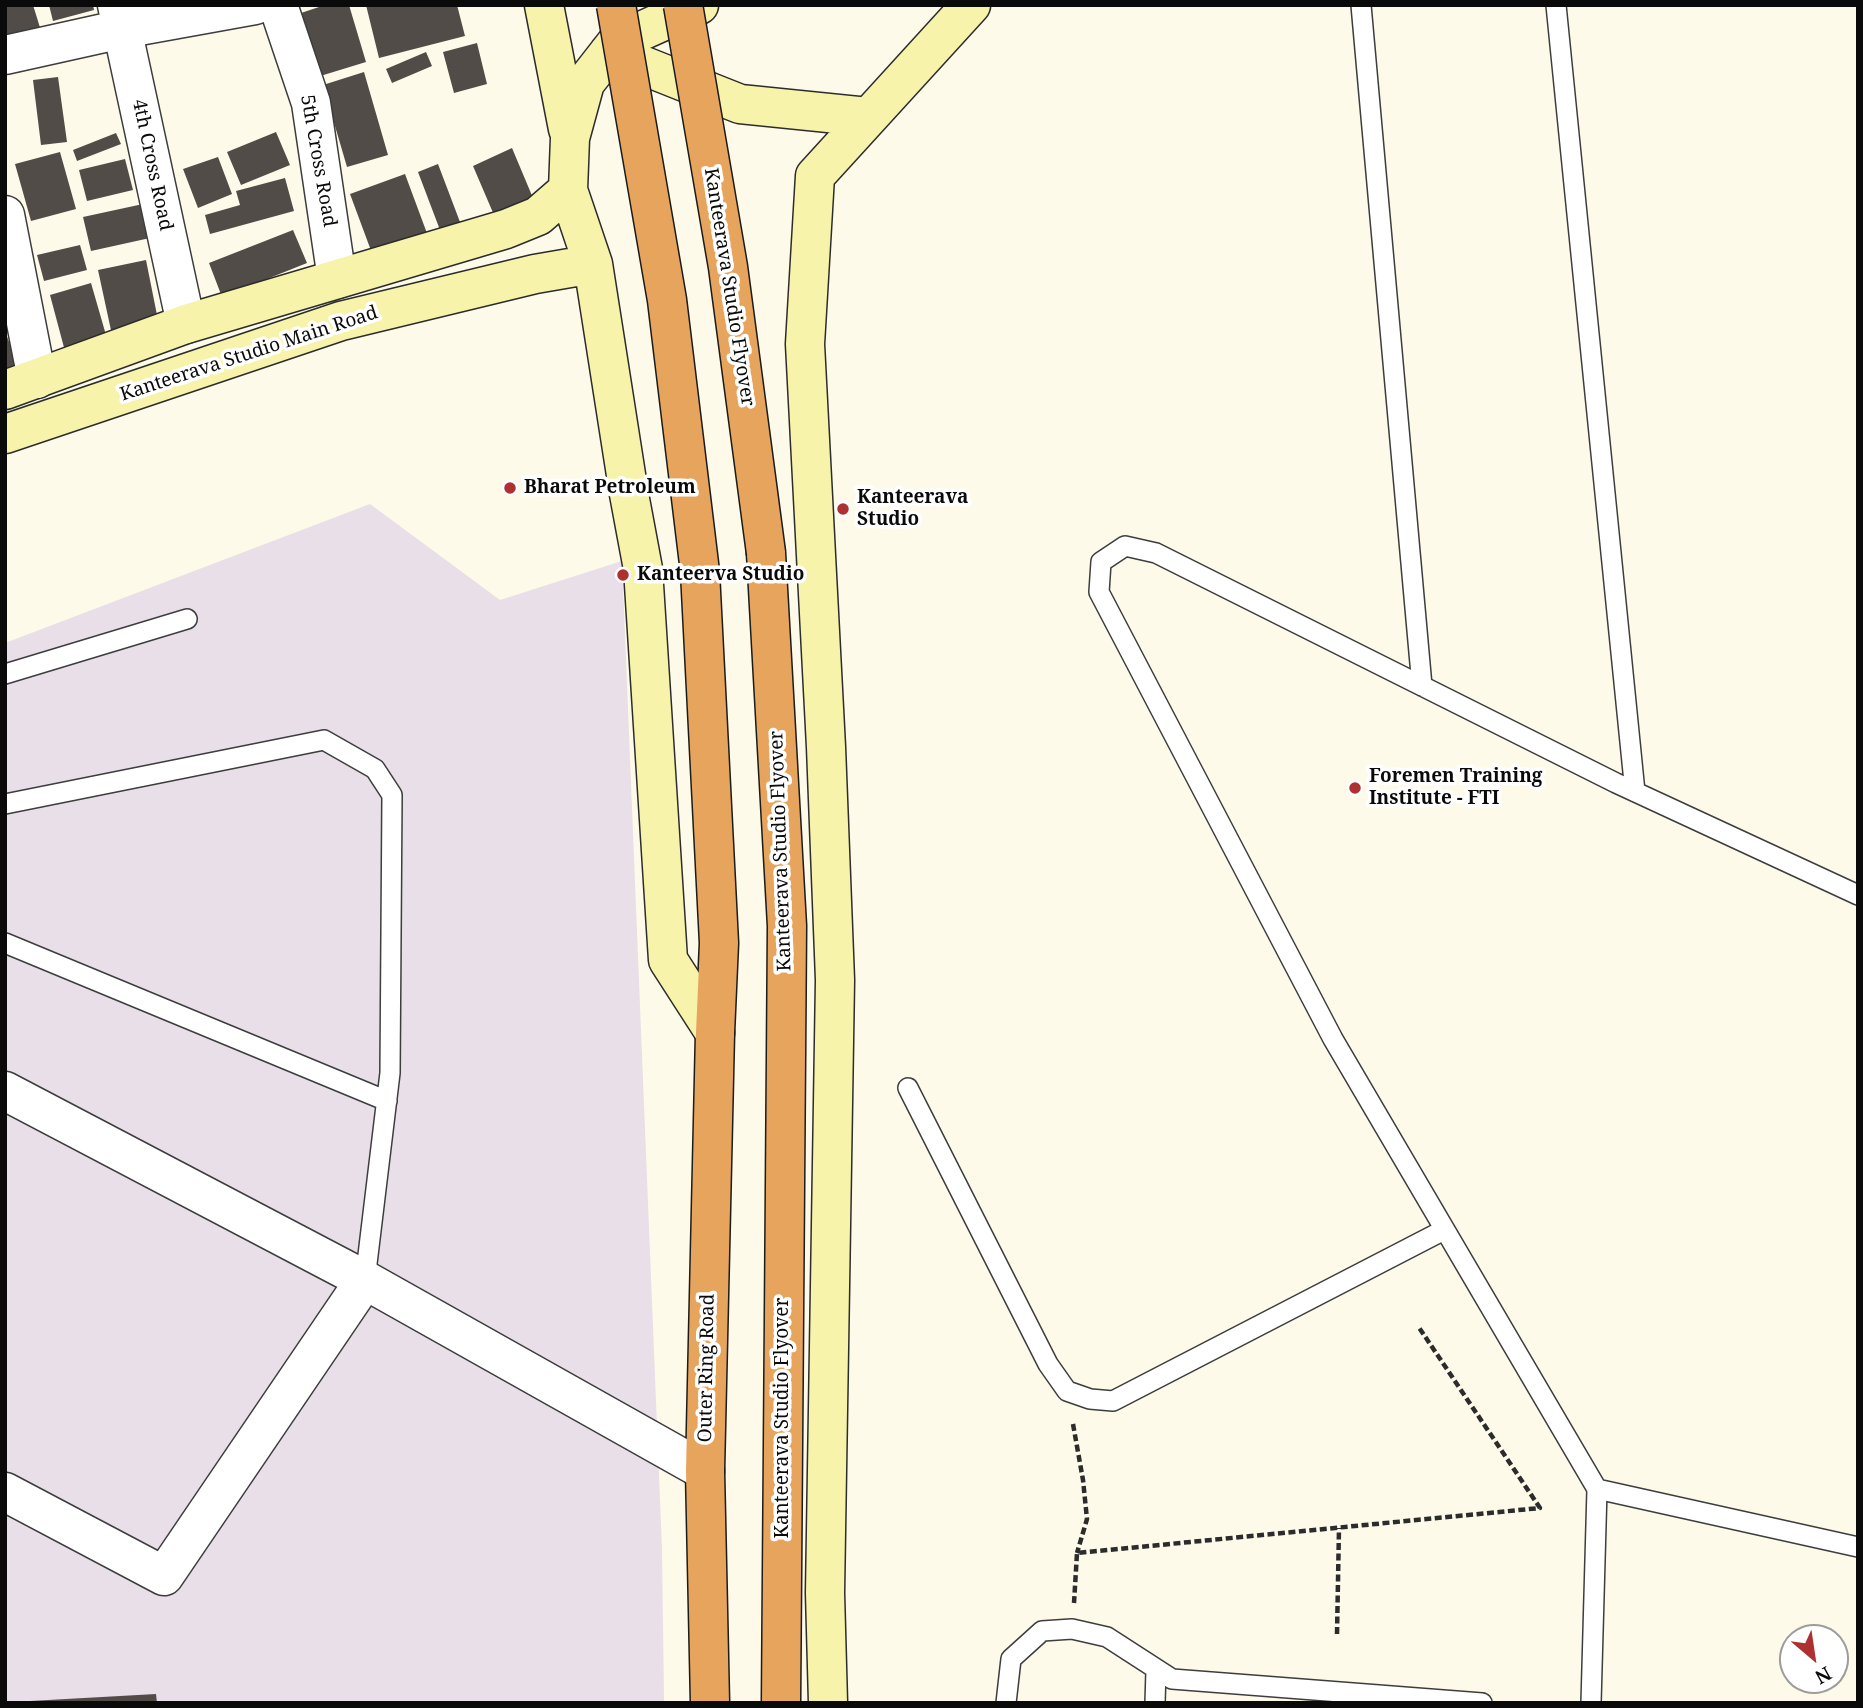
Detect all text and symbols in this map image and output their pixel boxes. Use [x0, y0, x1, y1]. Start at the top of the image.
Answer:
street label: 5th Cross Road [295, 93, 341, 229]
street label: 4th Cross Road [127, 97, 177, 233]
street label: Kanteerava Studio Flyover [699, 166, 759, 408]
street label: Kanteerava Studio Main Road [117, 302, 381, 406]
place label: Bharat Petroleum [524, 477, 696, 499]
marker: Bharat Petroleum [502, 480, 518, 496]
place label: Kanteerava Studio [857, 487, 968, 531]
marker: Kanteerava Studio [835, 501, 851, 517]
place label: Kanteerva Studio [637, 564, 804, 586]
marker: Kanteerva Studio [615, 567, 631, 583]
street label: Kanteerava Studio Flyover [765, 730, 797, 972]
place label: Foremen Training Institute - FTI [1369, 766, 1542, 810]
marker: Foremen Training Institute - FTI [1347, 780, 1363, 796]
street label: Outer Ring Road [694, 1293, 720, 1443]
street label: Kanteerava Studio Flyover [772, 1298, 794, 1538]
north arrow [1779, 1624, 1849, 1694]
text: N [1810, 1661, 1836, 1691]

